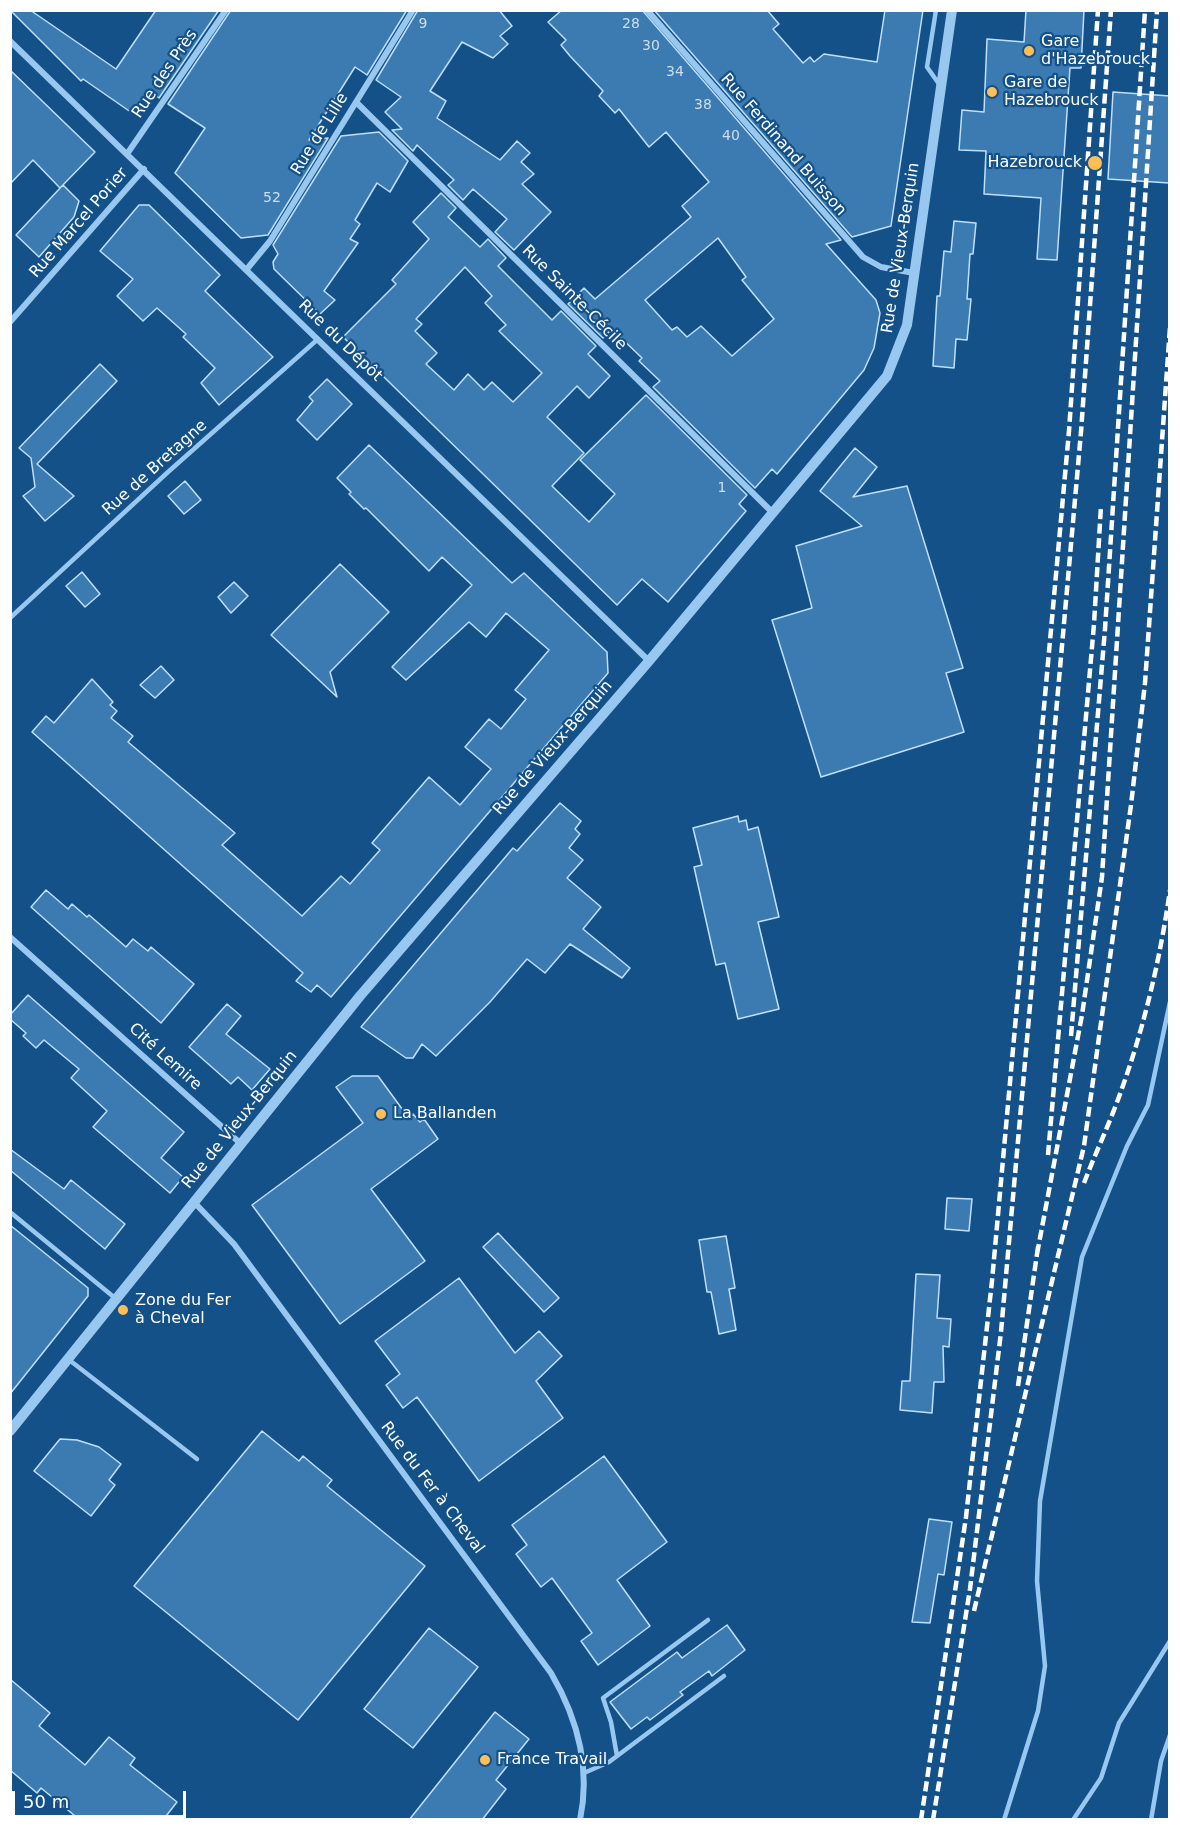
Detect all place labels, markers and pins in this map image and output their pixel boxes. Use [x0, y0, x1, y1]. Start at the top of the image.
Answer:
place label: Gare d'Hazebrouck [1041, 32, 1150, 70]
marker: Gare d'Hazebrouck [1022, 44, 1036, 58]
place label: Gare de Hazebrouck [1004, 73, 1098, 111]
marker: Gare de Hazebrouck [985, 85, 999, 99]
place label: Hazebrouck [988, 153, 1082, 173]
marker: Hazebrouck [1086, 154, 1104, 172]
place label: La Ballanden [393, 1104, 497, 1124]
marker: La Ballanden [374, 1107, 388, 1121]
place label: Zone du Fer à Cheval [135, 1291, 231, 1329]
marker: Zone du Fer à Cheval [116, 1303, 130, 1317]
place label: France Travail [497, 1750, 607, 1770]
marker: France Travail [478, 1753, 492, 1767]

